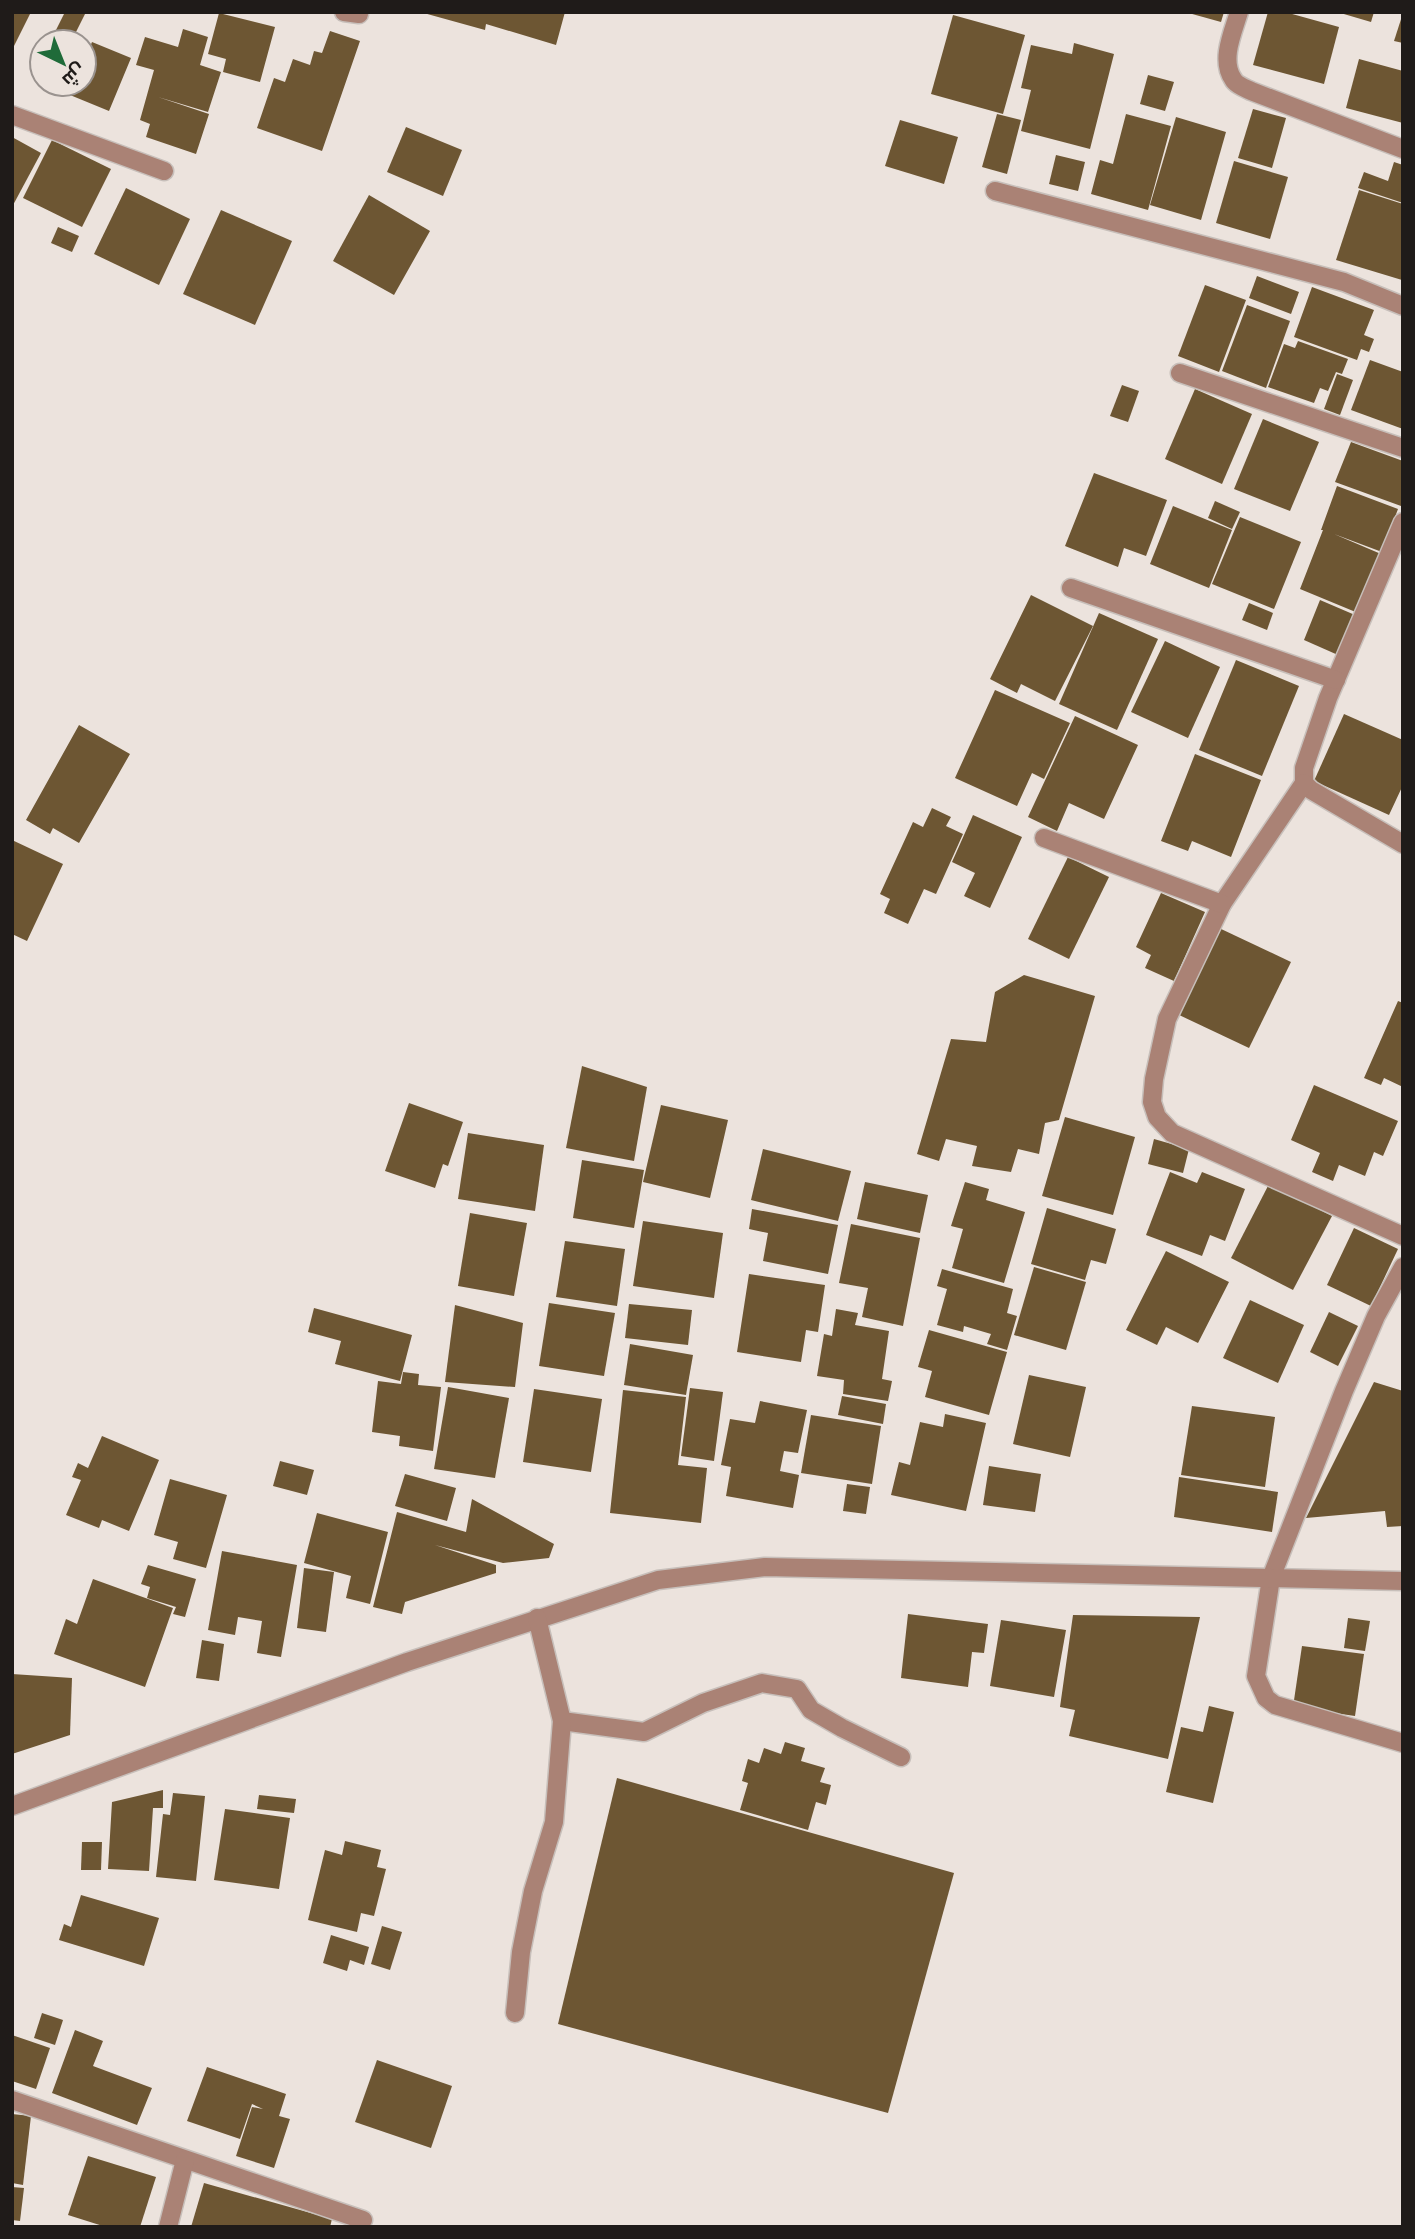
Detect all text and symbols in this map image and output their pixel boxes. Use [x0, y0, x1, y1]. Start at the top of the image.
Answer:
north arrow [28, 28, 98, 98]
text: ش [57, 58, 90, 91]

